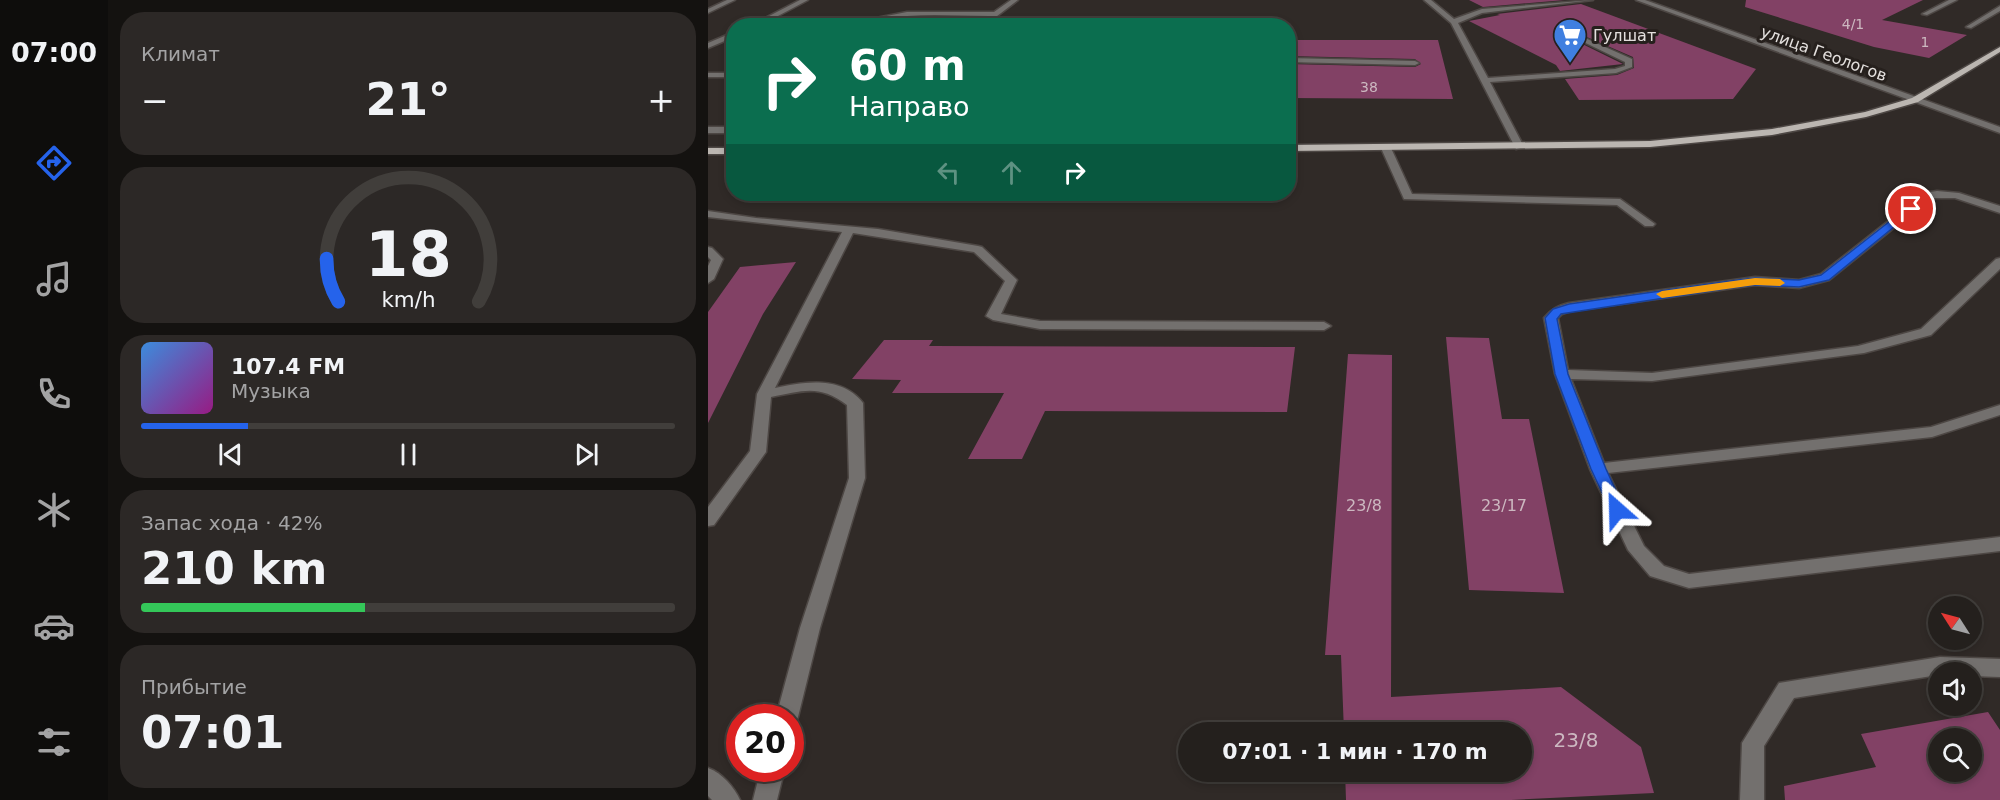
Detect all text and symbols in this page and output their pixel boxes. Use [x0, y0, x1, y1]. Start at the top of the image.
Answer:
house number: 4/1 [1842, 16, 1864, 32]
supermarket icon: Гулшат [1552, 17, 1588, 64]
street label: улица Геологов [1758, 22, 1890, 85]
place label: Гулшат [1593, 26, 1656, 45]
house number: 1 [1921, 34, 1929, 50]
text: 07:00 [11, 37, 97, 68]
text: 60 m [849, 41, 966, 90]
text: Климат [141, 42, 220, 66]
icon: right [750, 42, 828, 120]
text: 21° [365, 73, 451, 126]
house number: 38 [1360, 79, 1378, 95]
text: − [141, 81, 169, 120]
text: + [647, 81, 675, 120]
text: Направо [849, 91, 970, 122]
icon: directions [33, 142, 75, 184]
icon: left [932, 156, 965, 189]
icon: ahead [995, 156, 1028, 189]
icon: right [1058, 156, 1091, 189]
pin [1885, 183, 1936, 234]
icon: arrive [1894, 192, 1927, 225]
text: 18 [365, 218, 451, 291]
icon: music [33, 258, 75, 300]
text: km/h [381, 287, 435, 312]
text: 107.4 FM [231, 354, 345, 379]
icon: phone [33, 373, 75, 415]
text: Музыка [231, 379, 311, 403]
icon: previous [214, 438, 247, 471]
icon: pause [392, 438, 425, 471]
icon: next [570, 438, 603, 471]
position arrow [1585, 478, 1649, 542]
icon: climate [33, 489, 75, 531]
house number: 23/8 [1346, 496, 1382, 515]
house number: 23/17 [1481, 496, 1527, 515]
text: Запас хода · 42% [141, 511, 322, 535]
text: 210 km [141, 542, 327, 595]
north arrow [1928, 596, 1982, 650]
map controls [1928, 596, 1982, 782]
icon: car [33, 605, 75, 647]
button: sound [1928, 662, 1982, 716]
text: Прибытие [141, 675, 247, 699]
speed limit sign: 20 [726, 704, 804, 782]
text: 07:01 [141, 706, 284, 759]
icon: filters [33, 721, 75, 763]
house number: 23/8 [1554, 728, 1598, 752]
button: search [1928, 728, 1982, 782]
text: 07:01 · 1 мин · 170 m [1222, 739, 1488, 764]

